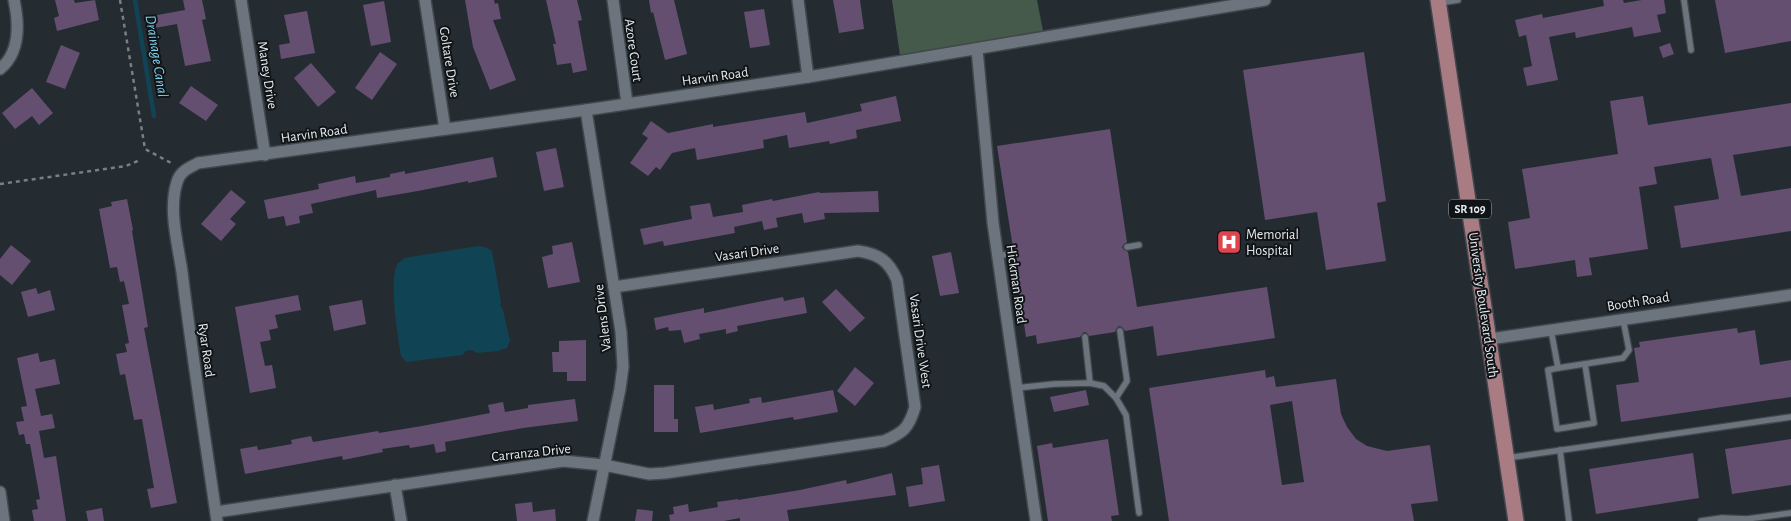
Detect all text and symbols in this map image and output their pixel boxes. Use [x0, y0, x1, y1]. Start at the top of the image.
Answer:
water label: Drainage Canal [143, 14, 170, 99]
street label: Azore Court [622, 18, 644, 83]
street label: Goltare Drive [436, 26, 462, 99]
street label: Maney Drive [255, 40, 279, 110]
street label: Harvin Road [681, 65, 749, 89]
street label: Harvin Road [280, 122, 348, 146]
road number: SR 109 [1449, 200, 1491, 218]
place label: Memorial Hospital [1246, 228, 1299, 258]
hospital icon: Memorial Hospital [1216, 229, 1242, 255]
street label: University Boulevard South [1466, 232, 1500, 379]
street label: Vasari Drive [714, 242, 780, 264]
street label: Hickman Road [1004, 244, 1028, 325]
street label: Valens Drive [592, 284, 614, 352]
street label: Booth Road [1606, 290, 1670, 314]
street label: Vasari Drive West [906, 293, 934, 390]
street label: Ryar Road [195, 322, 217, 378]
street label: Carranza Drive [491, 442, 571, 464]

